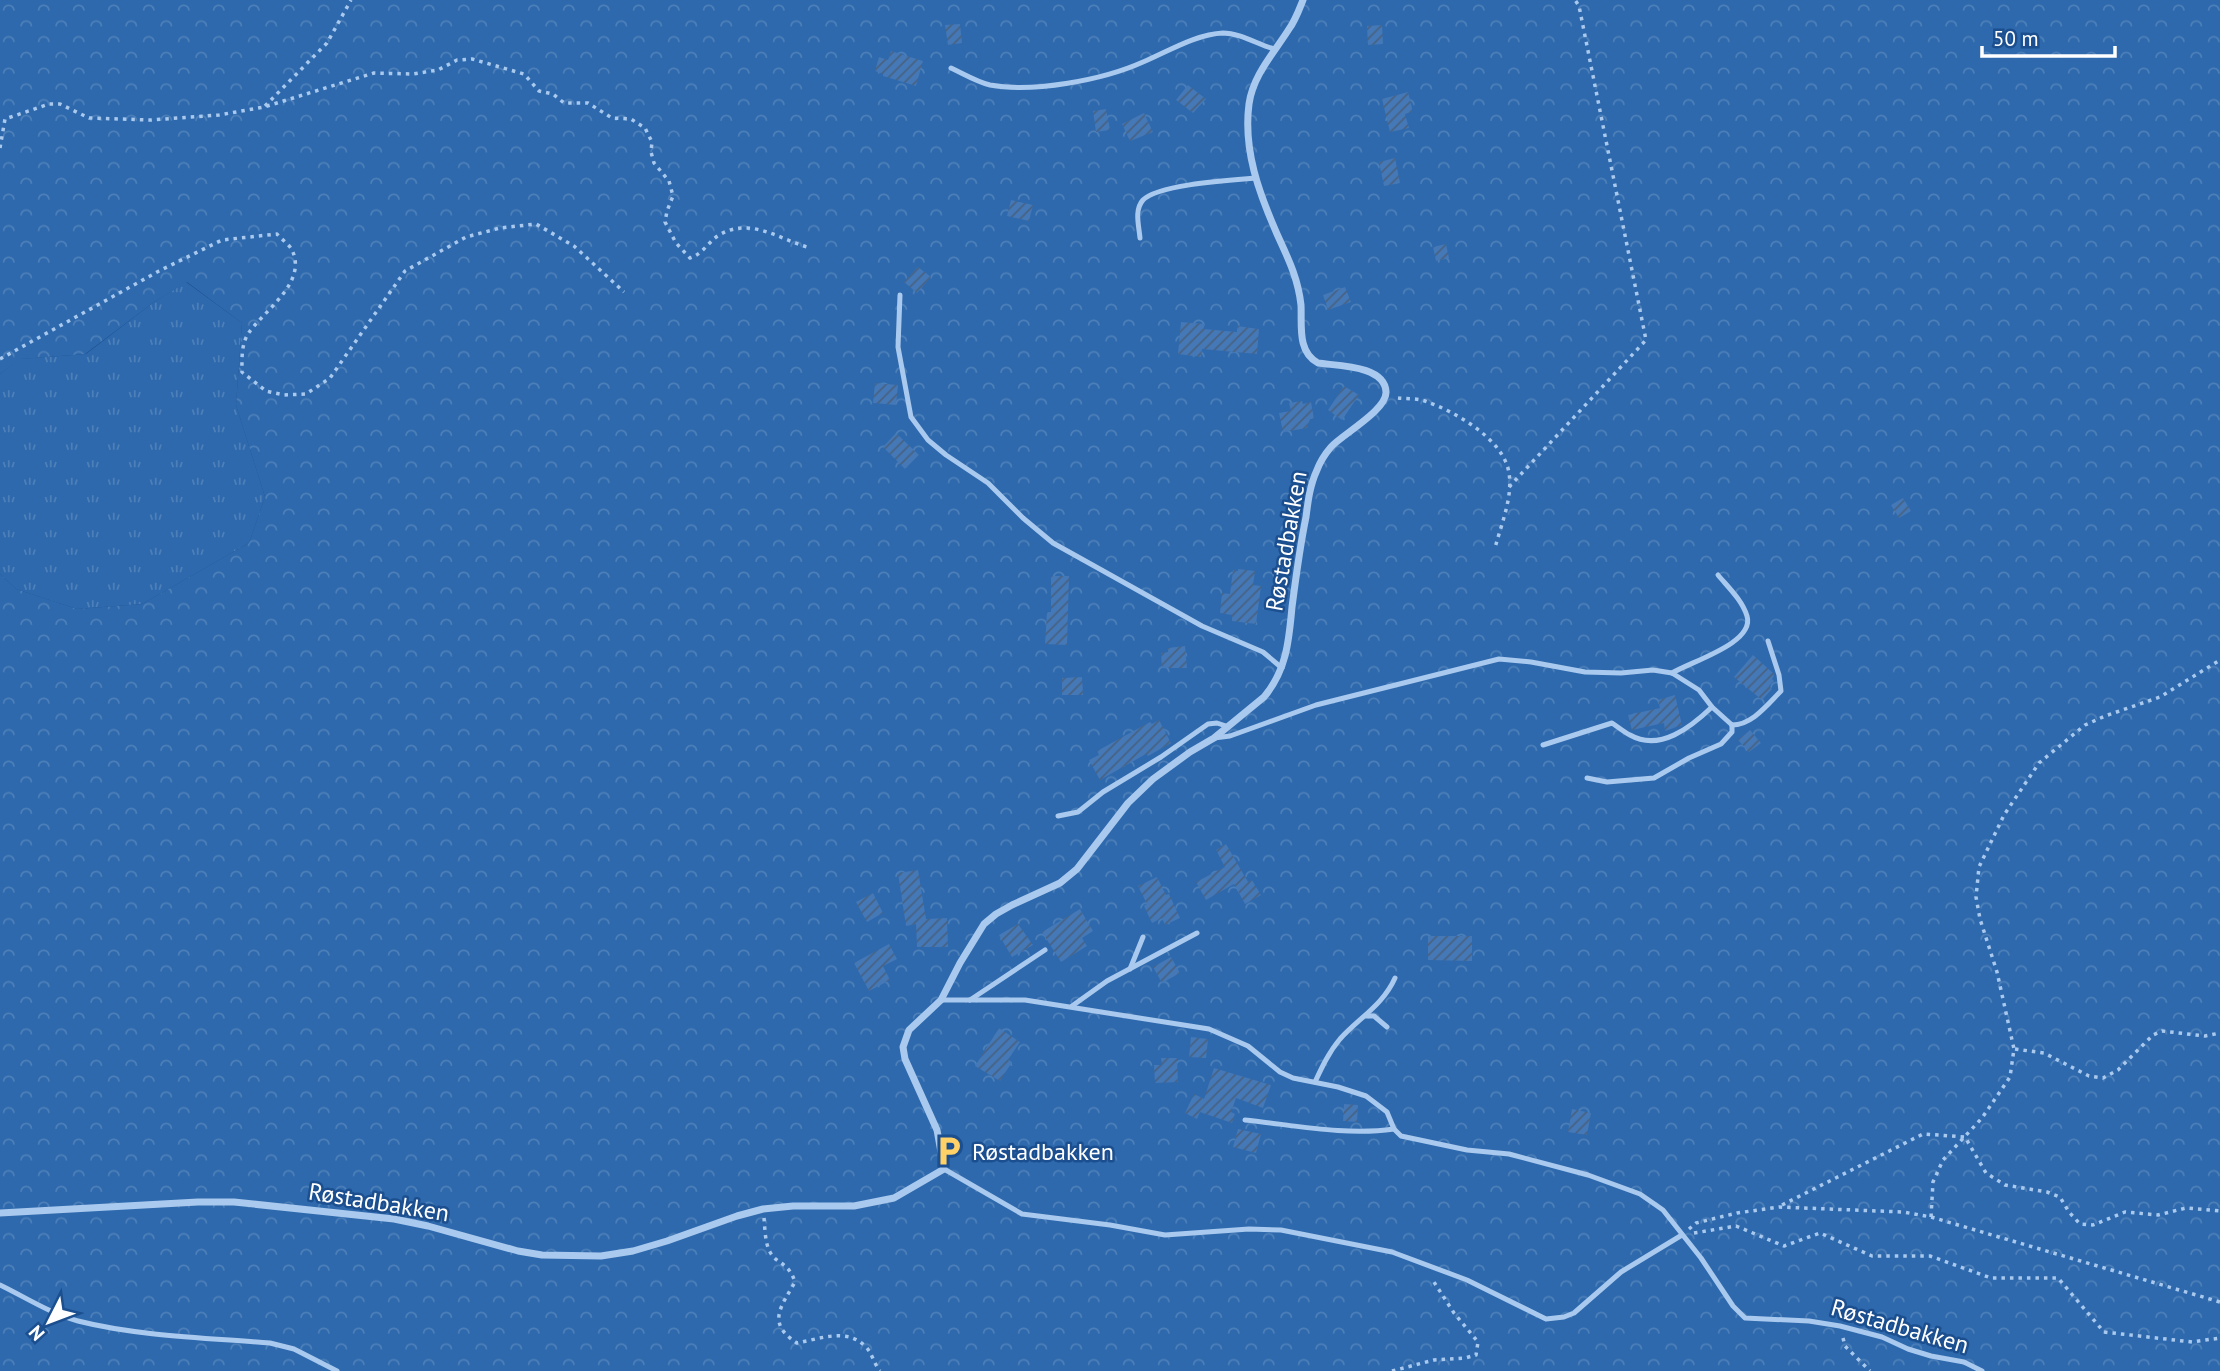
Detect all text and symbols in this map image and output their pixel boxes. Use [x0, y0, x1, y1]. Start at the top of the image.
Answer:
scale bar [1982, 14, 2115, 58]
text: 50 m [1993, 25, 2039, 52]
street label: Røstadbakken [1258, 468, 1314, 614]
parking icon: Røstadbakken [932, 1134, 966, 1168]
place label: Røstadbakken [972, 1136, 1114, 1167]
street label: Røstadbakken [306, 1176, 452, 1228]
north arrow [14, 1287, 84, 1357]
street label: Røstadbakken [1828, 1292, 1972, 1360]
text: N [23, 1321, 49, 1346]

